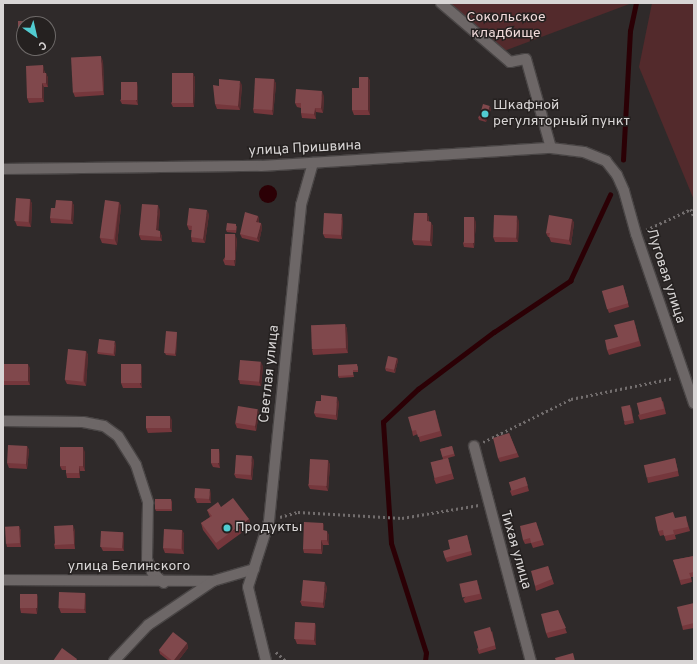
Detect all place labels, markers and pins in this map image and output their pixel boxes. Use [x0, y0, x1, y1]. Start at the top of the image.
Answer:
place label: Шкафной регуляторный пункт [493, 98, 630, 130]
marker: Шкафной регуляторный пункт [480, 109, 490, 119]
place label: Продукты [235, 520, 302, 536]
marker: Продукты [222, 523, 232, 533]

